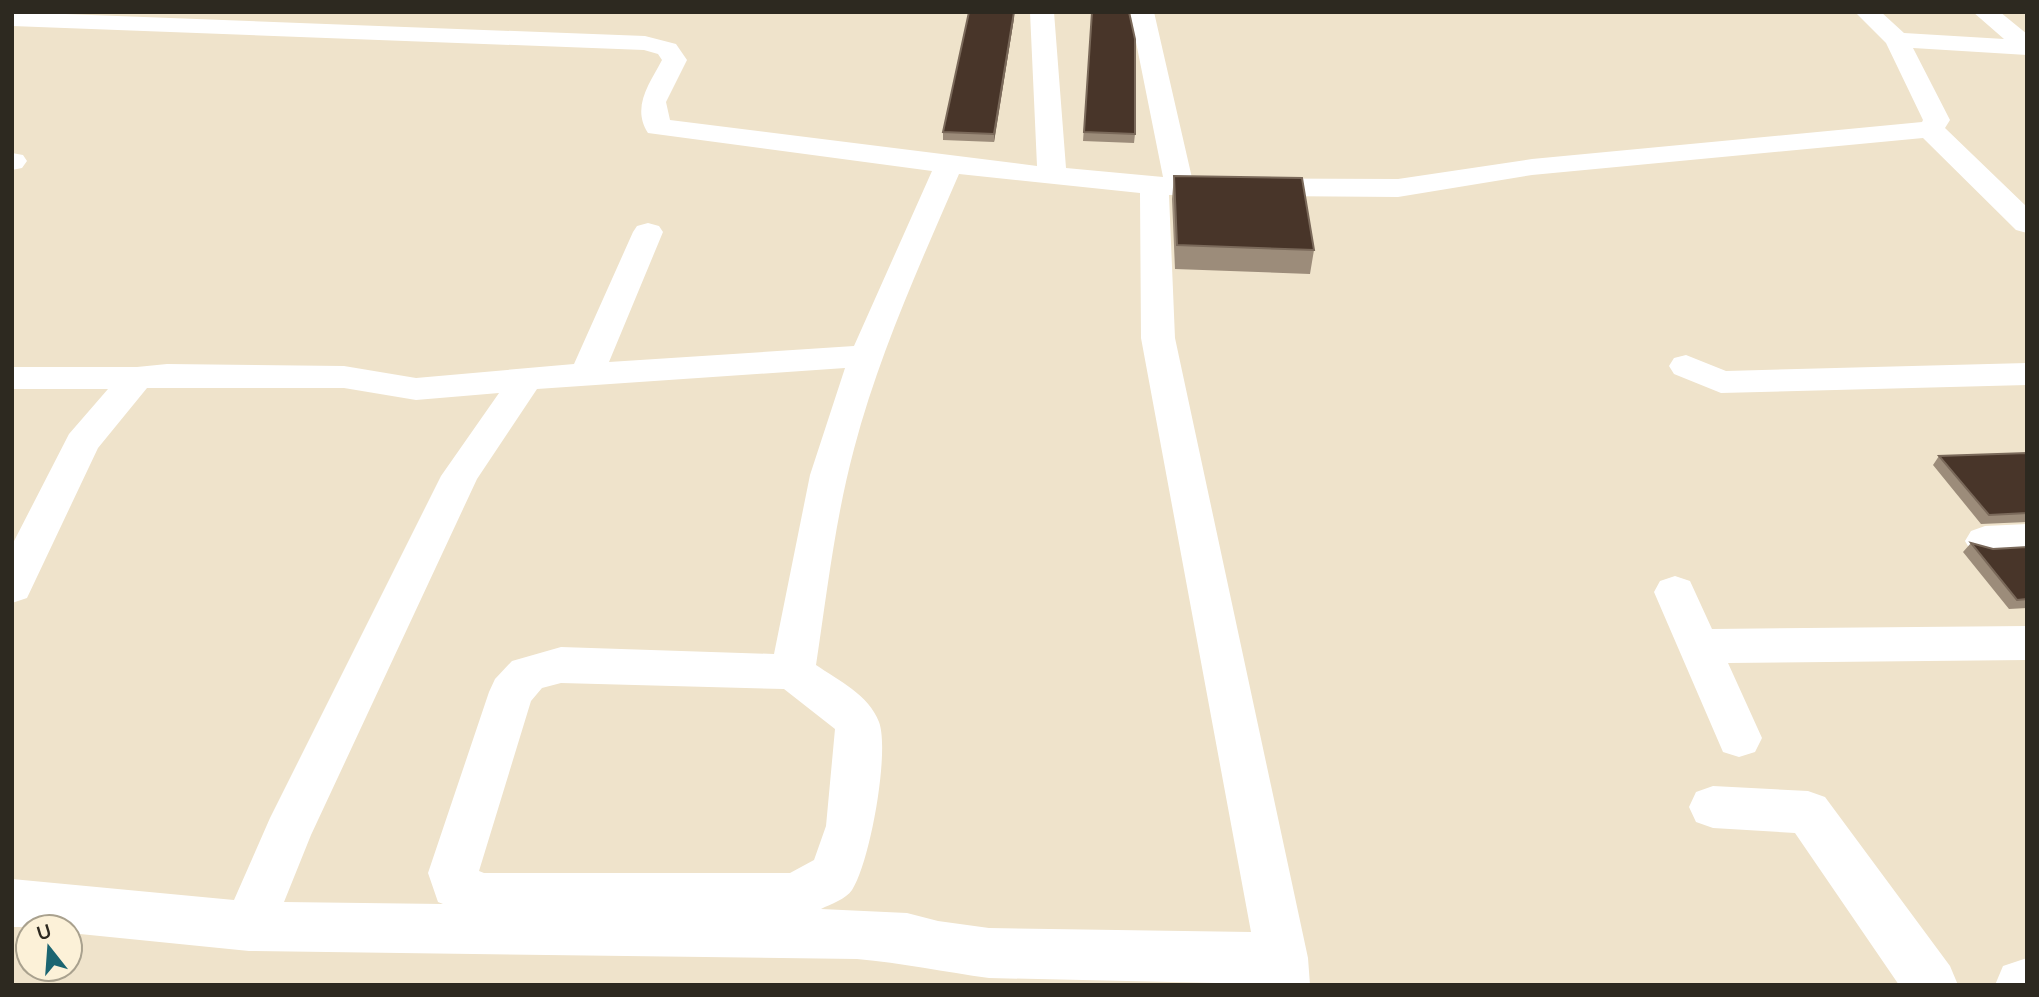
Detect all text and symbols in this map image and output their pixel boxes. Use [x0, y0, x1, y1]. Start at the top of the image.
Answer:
north arrow [14, 913, 84, 983]
text: U [34, 918, 55, 947]

